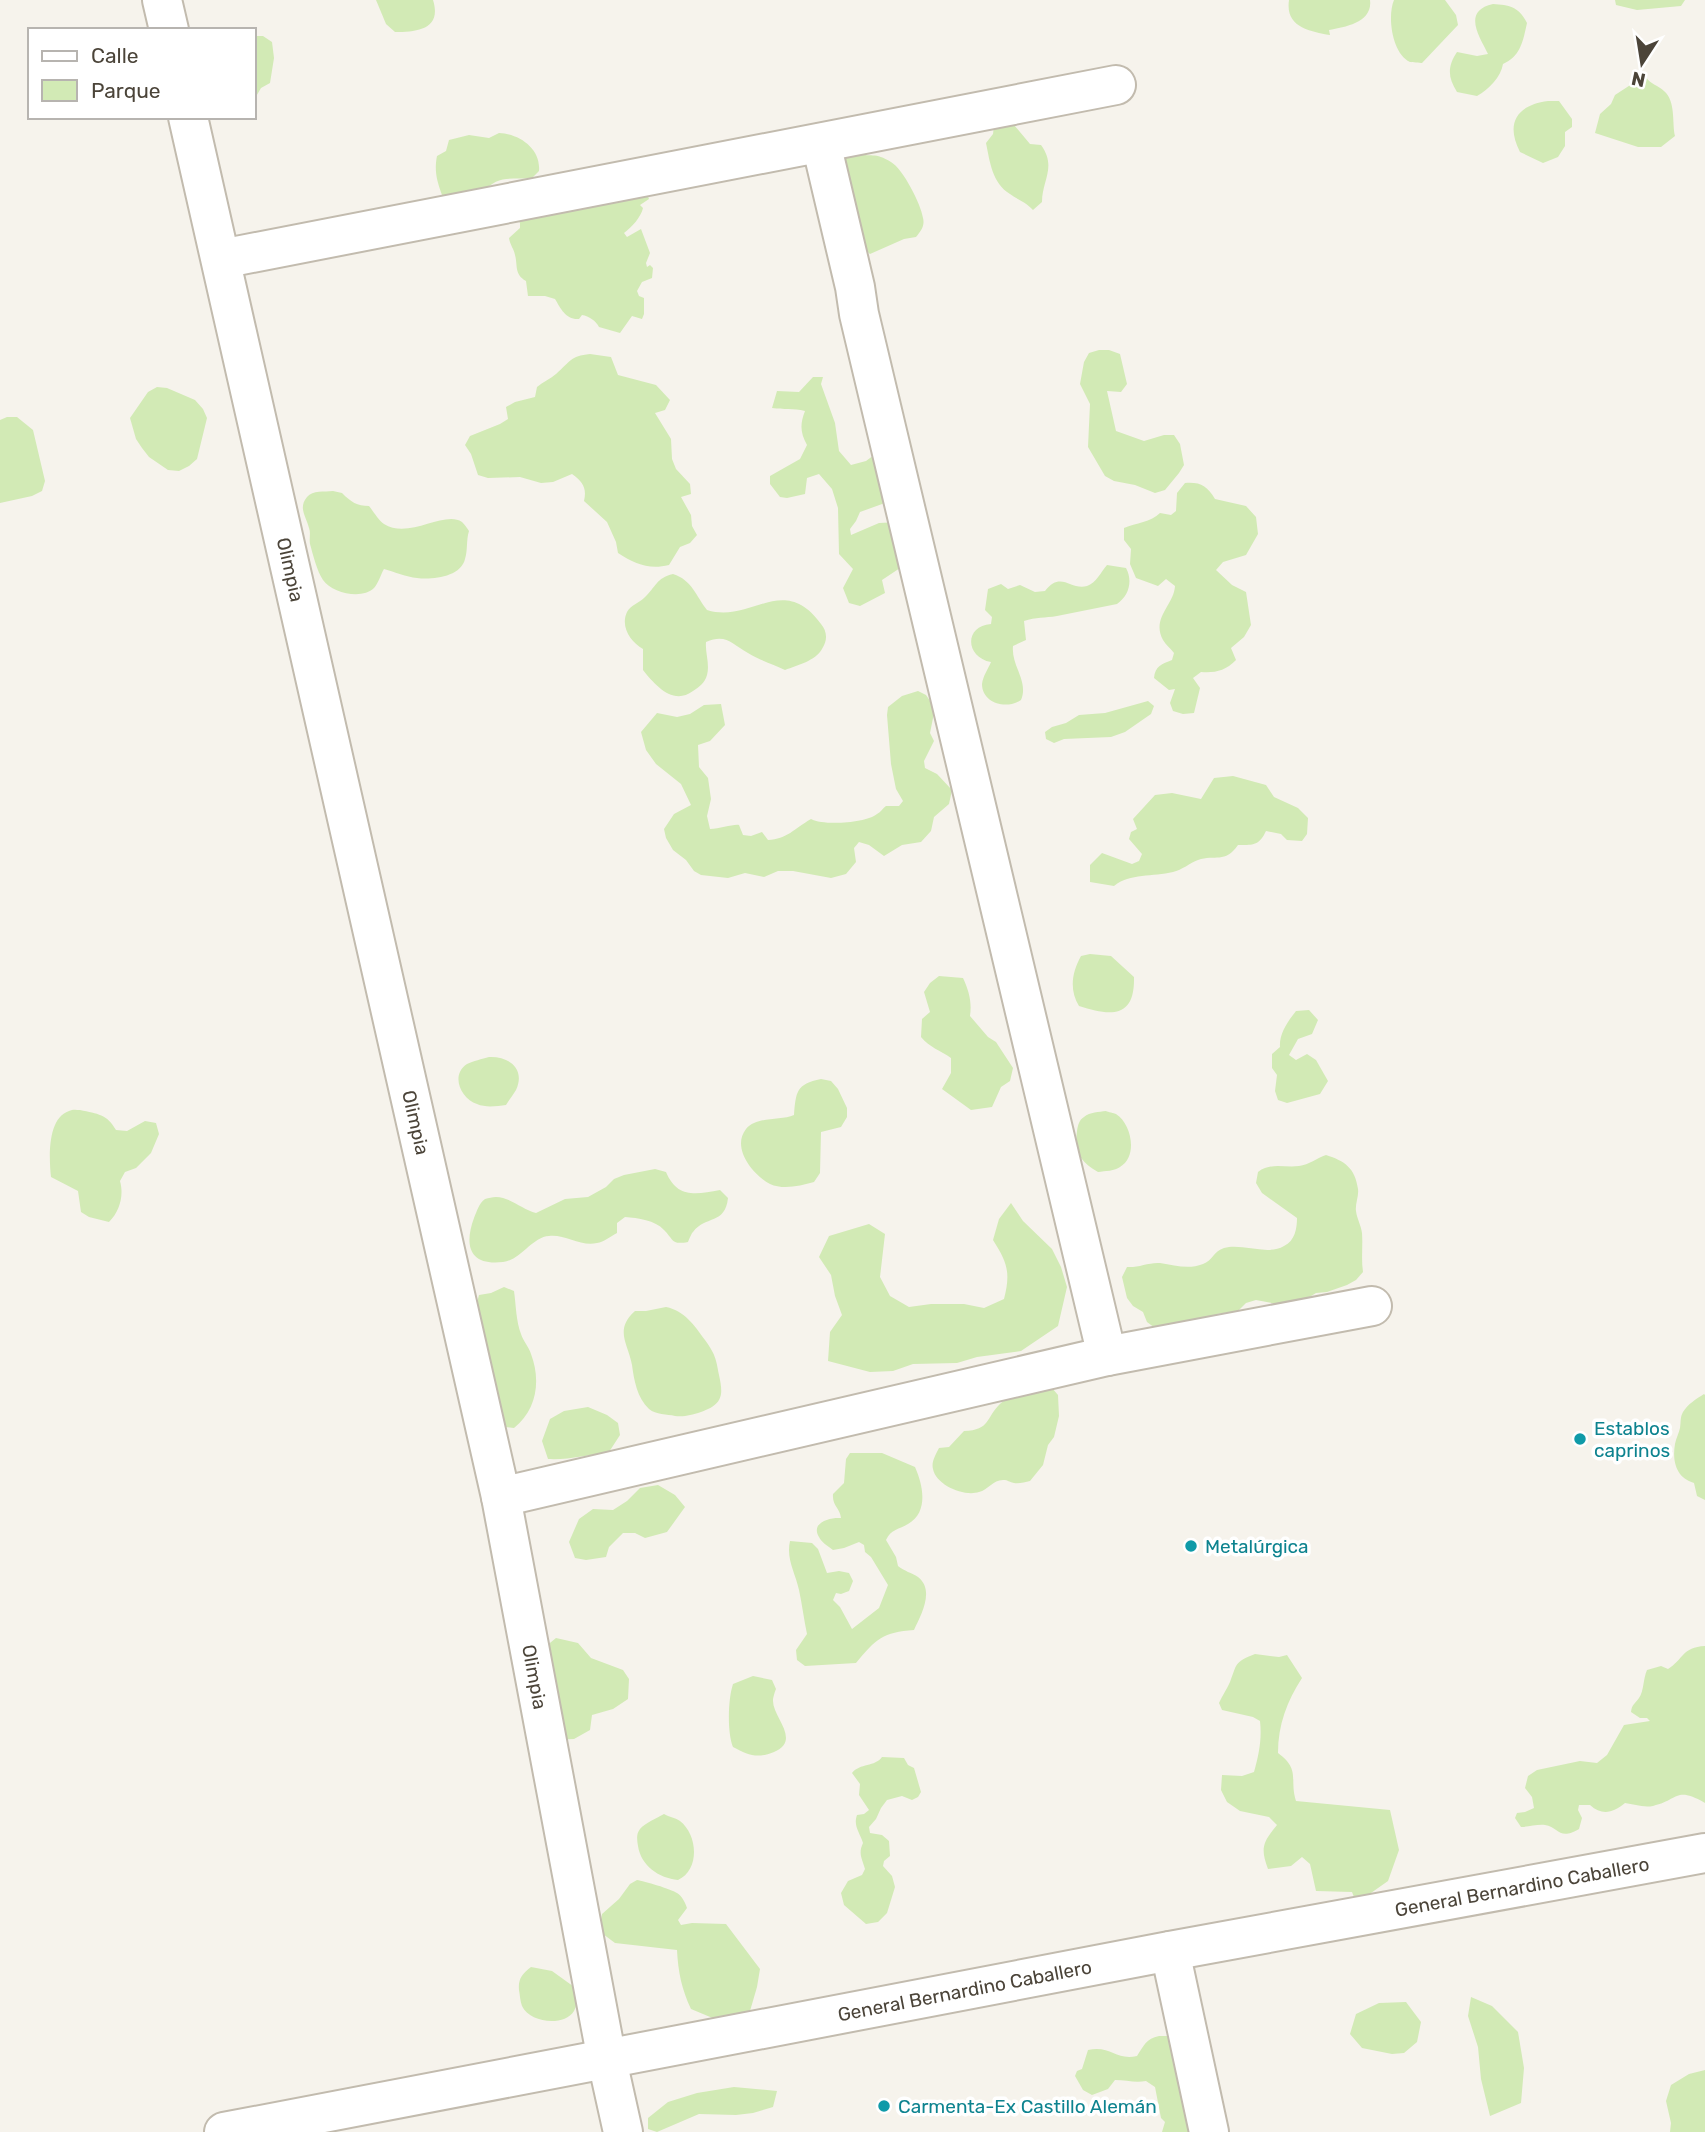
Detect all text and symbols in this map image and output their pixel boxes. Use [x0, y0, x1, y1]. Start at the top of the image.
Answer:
legend [28, 28, 256, 119]
north arrow [1607, 28, 1677, 98]
text: Calle [91, 43, 139, 68]
text: N [1629, 66, 1648, 92]
text: Parque [91, 78, 161, 103]
street label: Olimpia [272, 535, 309, 604]
street label: Olimpia [397, 1088, 434, 1157]
place label: Establos caprinos [1594, 1417, 1670, 1462]
marker: Establos caprinos [1572, 1431, 1588, 1447]
place label: Metalúrgica [1205, 1535, 1309, 1558]
marker: Metalúrgica [1183, 1538, 1199, 1554]
street label: Olimpia [517, 1643, 552, 1711]
street label: General Bernardino Caballero [1393, 1852, 1651, 1922]
street label: General Bernardino Caballero [836, 1955, 1094, 2026]
place label: Carmenta-Ex Castillo Alemán [898, 2095, 1157, 2118]
marker: Carmenta-Ex Castillo Alemán [876, 2098, 892, 2114]

